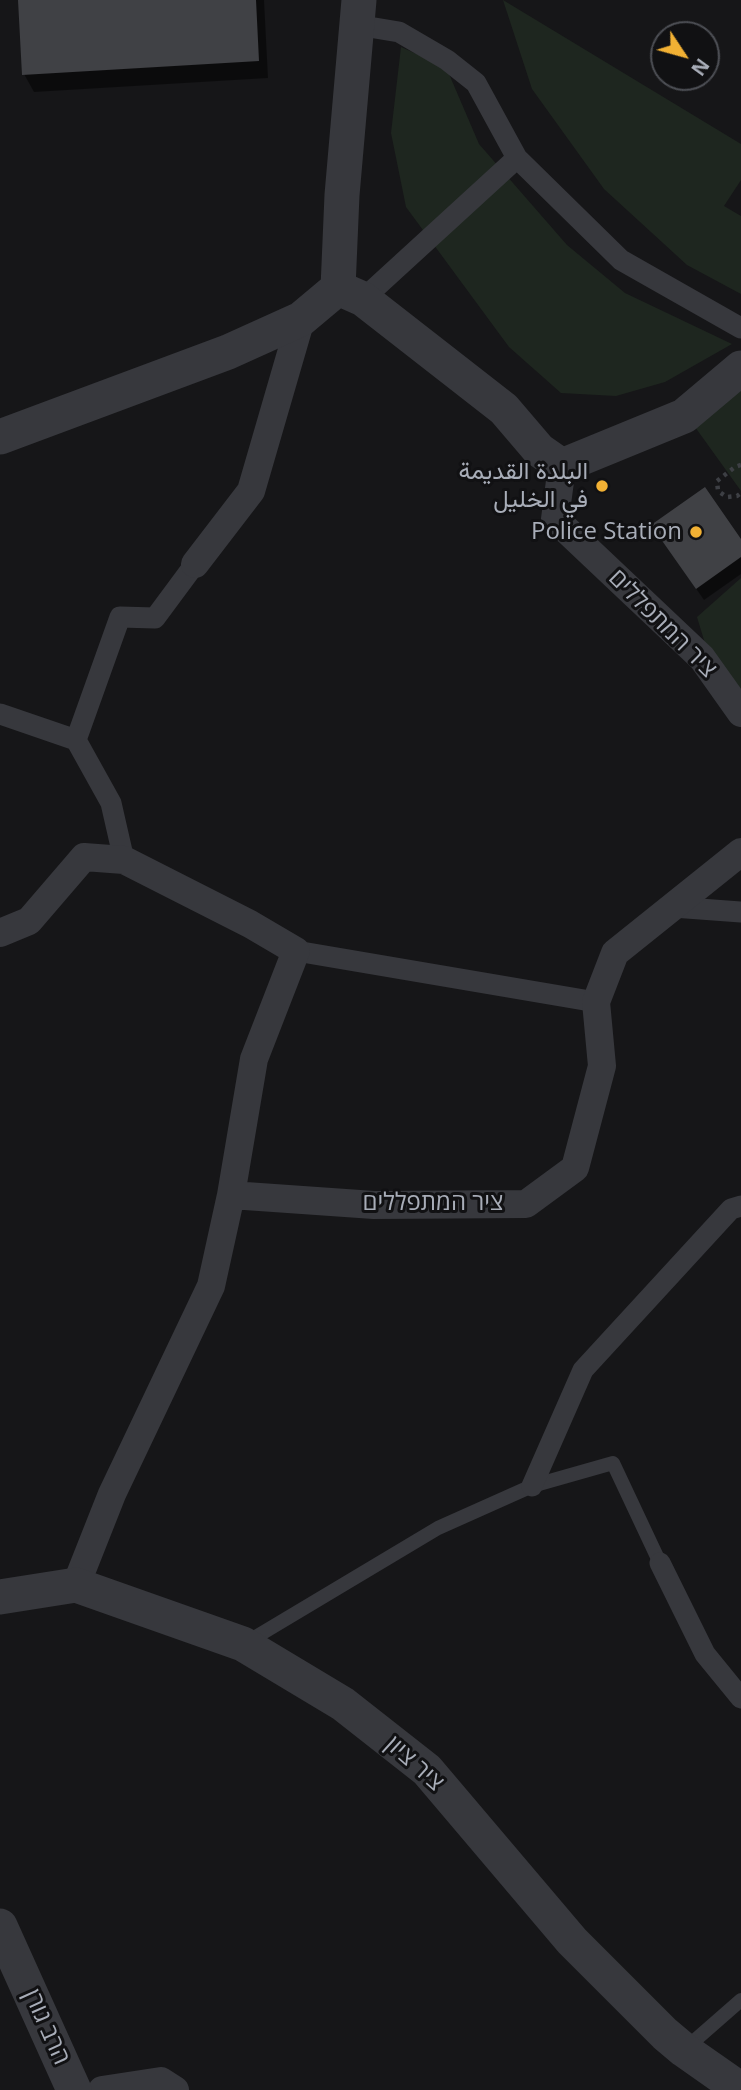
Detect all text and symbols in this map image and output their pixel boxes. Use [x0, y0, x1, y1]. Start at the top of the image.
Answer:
north arrow [650, 21, 720, 91]
text: N [685, 53, 715, 81]
place label: البلدة القديمة في الخليل [459, 458, 588, 514]
marker: البلدة القديمة في الخليل [594, 478, 610, 494]
place label: Police Station [531, 518, 682, 546]
marker: Police Station [688, 524, 704, 540]
street label: ציר המתפללים [602, 564, 722, 684]
street label: ציר המתפללים [363, 1189, 503, 1217]
street label: ציר ציון [379, 1730, 449, 1798]
street label: הרב גורן [17, 1985, 75, 2069]

